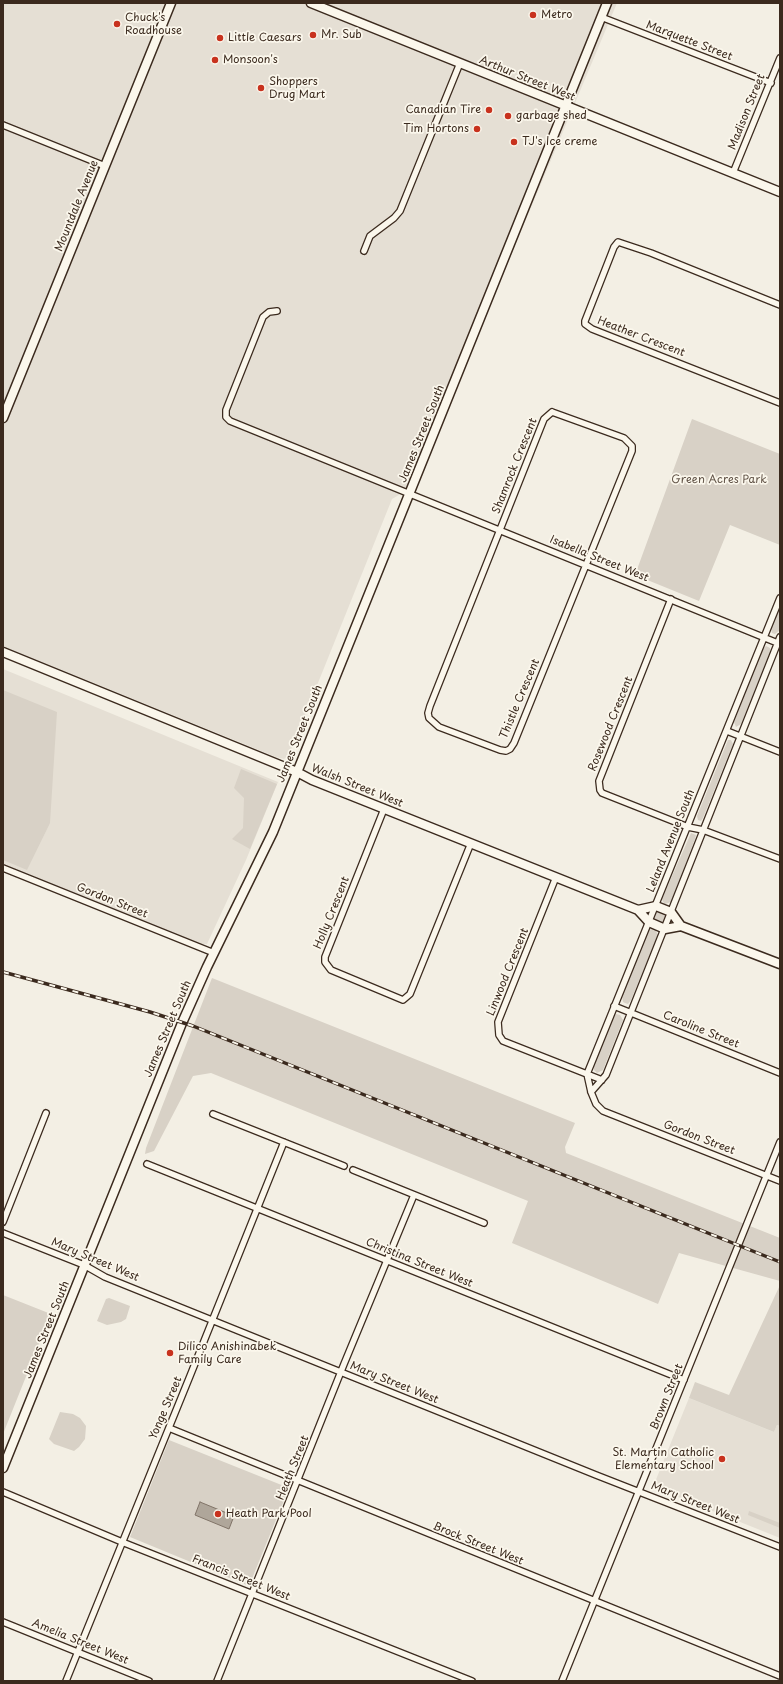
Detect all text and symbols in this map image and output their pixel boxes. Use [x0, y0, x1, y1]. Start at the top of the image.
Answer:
place label: Metro [541, 8, 572, 22]
marker: Metro [528, 10, 538, 20]
place label: Chuck's Roadhouse [125, 11, 182, 37]
street label: Marquette Street [644, 18, 734, 64]
marker: Chuck's Roadhouse [112, 19, 122, 29]
place label: Mr. Sub [321, 28, 362, 42]
marker: Mr. Sub [308, 30, 318, 40]
place label: Little Caesars [228, 31, 301, 45]
marker: Little Caesars [215, 33, 225, 43]
place label: Monsoon's [223, 53, 278, 67]
street label: Arthur Street West [477, 54, 577, 104]
marker: Monsoon's [210, 55, 220, 65]
street label: Madison Street [726, 72, 768, 152]
place label: Shoppers Drug Mart [269, 75, 325, 101]
marker: Shoppers Drug Mart [256, 83, 266, 93]
place label: Canadian Tire [405, 103, 481, 117]
marker: Canadian Tire [484, 105, 494, 115]
place label: garbage shed [516, 109, 587, 123]
marker: garbage shed [503, 111, 513, 121]
place label: Tim Hortons [403, 122, 469, 136]
marker: Tim Hortons [472, 124, 482, 134]
place label: TJ's Ice creme [522, 135, 598, 149]
marker: TJ's Ice creme [509, 137, 519, 147]
street label: Mountdale Avenue [53, 158, 101, 254]
street label: Heather Crescent [595, 314, 687, 360]
street label: James Street South [396, 383, 448, 485]
street label: Shamrock Crescent [490, 416, 540, 516]
park label: Green Acres Park [671, 473, 767, 487]
street label: Isabella Street West [548, 533, 650, 585]
street label: Thistle Crescent [497, 657, 543, 741]
street label: Rosewood Crescent [586, 675, 636, 773]
street label: James Street South [274, 683, 326, 785]
street label: Walsh Street West [309, 762, 405, 810]
street label: Leland Avenue South [644, 788, 698, 894]
street label: Holly Crescent [311, 875, 353, 951]
street label: Gordon Street [74, 881, 150, 921]
street label: Linwood Crescent [484, 926, 532, 1018]
street label: James Street South [142, 979, 194, 1079]
street label: Caroline Street [661, 1009, 741, 1051]
street label: Gordon Street [661, 1118, 737, 1158]
street label: Christina Street West [364, 1235, 474, 1291]
street label: Mary Street West [49, 1236, 141, 1284]
street label: James Street South [21, 1279, 73, 1381]
place label: Dilico Anishinabek Family Care [178, 1340, 276, 1366]
marker: Dilico Anishinabek Family Care [165, 1348, 175, 1358]
street label: Mary Street West [348, 1359, 440, 1407]
street label: Brown Street [648, 1362, 686, 1432]
street label: Yonge Street [147, 1375, 185, 1441]
street label: Heath Street [274, 1434, 312, 1502]
place label: St. Martin Catholic Elementary School [612, 1446, 714, 1472]
marker: St. Martin Catholic Elementary School [717, 1454, 727, 1464]
street label: Mary Street West [649, 1479, 741, 1527]
place label: Heath Park Pool [226, 1507, 312, 1521]
marker: Heath Park Pool [213, 1509, 223, 1519]
street label: Brock Street West [431, 1520, 525, 1568]
street label: Francis Street West [190, 1552, 292, 1604]
street label: Amelia Street West [30, 1617, 130, 1667]

